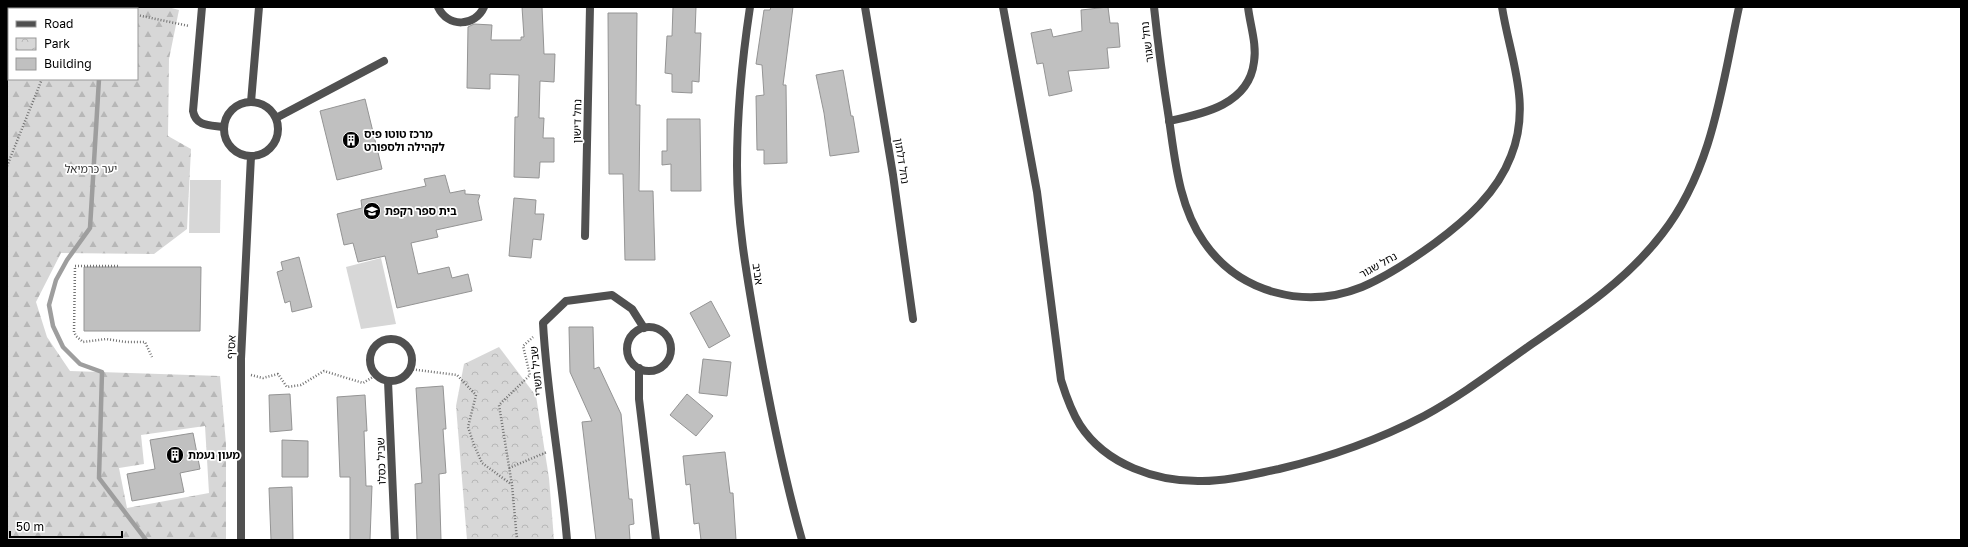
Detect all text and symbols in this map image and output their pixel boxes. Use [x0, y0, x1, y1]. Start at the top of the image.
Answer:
legend [8, 8, 138, 80]
text: Road [44, 16, 73, 31]
street label: נחל שגור [1138, 21, 1155, 63]
text: Park [44, 36, 70, 51]
text: Building [44, 56, 92, 71]
street label: נחל דישון [570, 99, 583, 143]
place label: מרכז טוטו פיס לקהילה ולספורט [364, 127, 445, 153]
building icon: מרכז טוטו פיס לקהילה ולספורט [341, 130, 361, 150]
street label: נחל דלתון [892, 137, 913, 185]
park label: יער כרמיאל [65, 162, 117, 175]
school or university icon: בית ספר רקפת [362, 201, 382, 221]
place label: בית ספר רקפת [385, 204, 457, 217]
street label: נחל שגור [1357, 249, 1399, 280]
street label: אביב [751, 262, 766, 286]
street label: אסיף [223, 335, 238, 359]
street label: שביל תשרי [526, 345, 545, 397]
street label: שביל כסלו [373, 437, 388, 485]
building icon: מעון נעמת [165, 445, 185, 465]
place label: מעון נעמת [188, 448, 240, 461]
scale bar [10, 513, 122, 539]
text: 50 m [16, 519, 44, 534]

